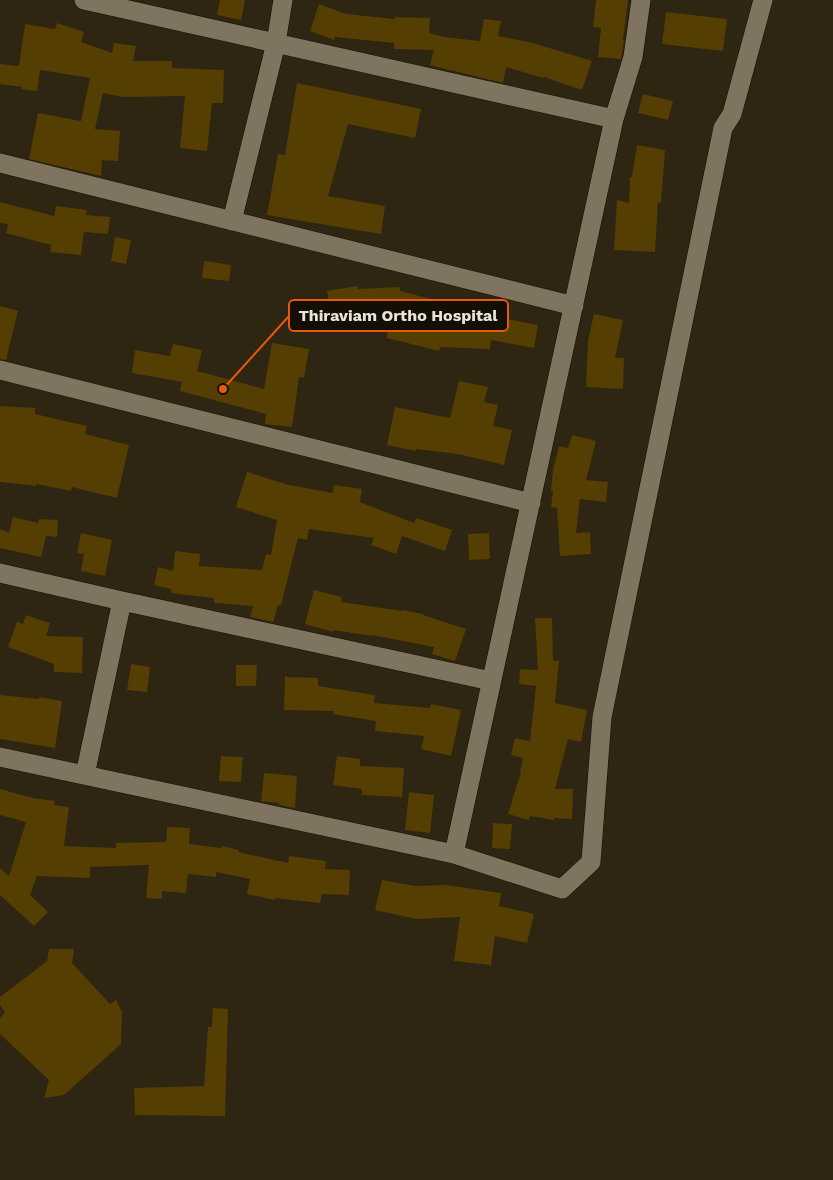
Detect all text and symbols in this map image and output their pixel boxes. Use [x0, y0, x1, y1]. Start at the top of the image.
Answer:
callout: Thiraviam Ortho Hospital [289, 300, 508, 331]
text: Thiraviam Ortho Hospital [298, 306, 498, 325]

